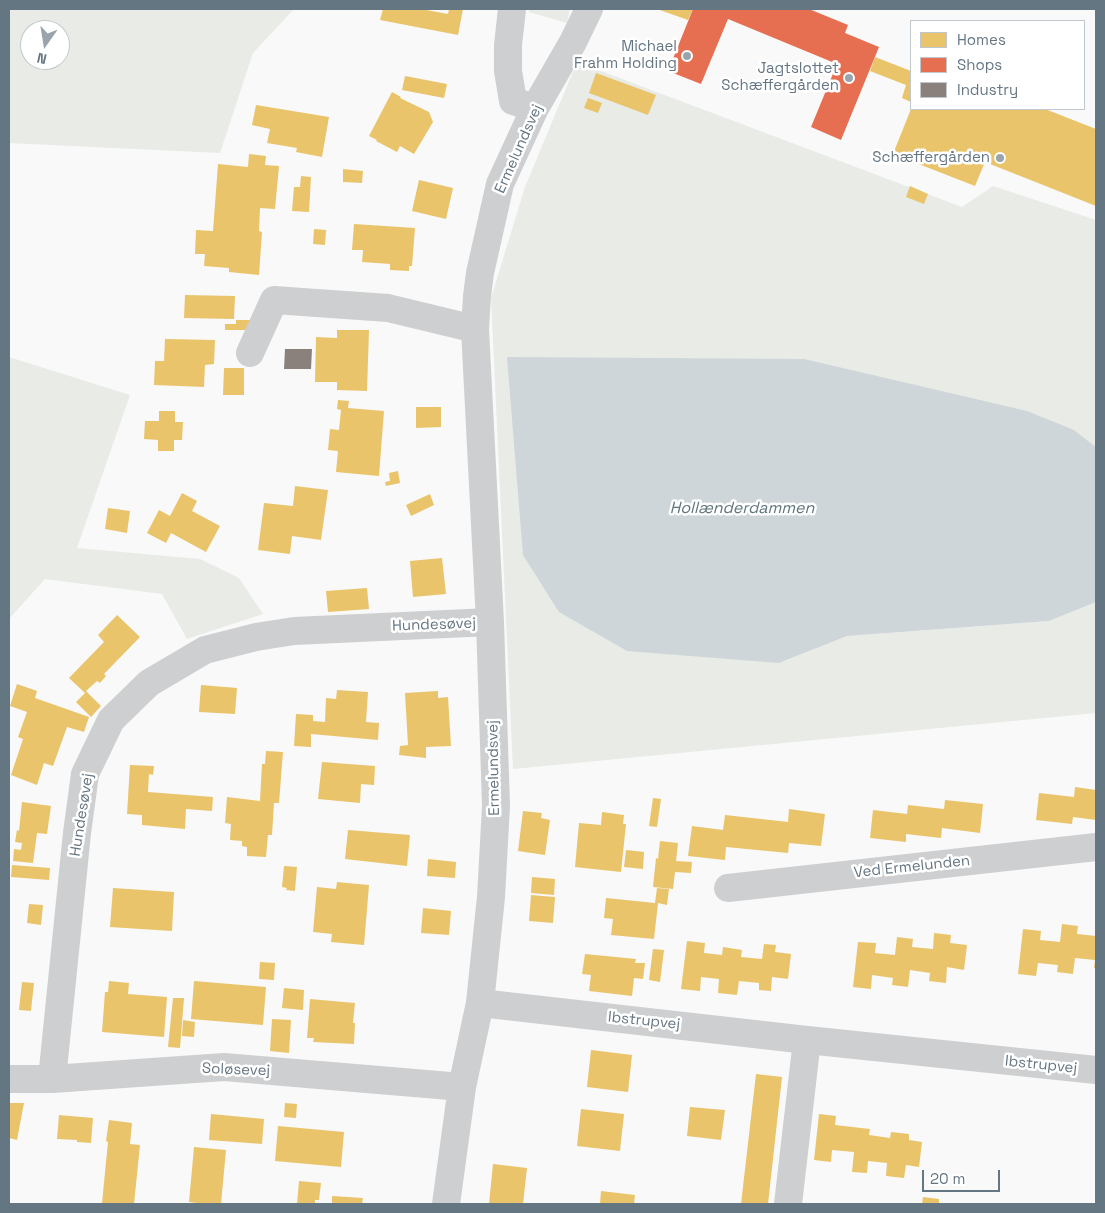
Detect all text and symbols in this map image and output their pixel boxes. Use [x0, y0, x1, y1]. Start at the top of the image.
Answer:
north arrow [20, 20, 70, 70]
legend [910, 20, 1085, 110]
text: Homes [957, 30, 1006, 49]
place label: Michael Frahm Holding [574, 38, 677, 73]
text: N [35, 49, 48, 68]
marker: Michael Frahm Holding [681, 50, 693, 62]
text: Shops [957, 55, 1002, 74]
place label: Jagtslottet Schæffergården [721, 60, 839, 95]
marker: Jagtslottet Schæffergården [843, 72, 855, 84]
text: Industry [957, 80, 1018, 99]
street label: Ermelundsvej [491, 102, 547, 196]
place label: Schæffergården [872, 149, 990, 167]
marker: Schæffergården [994, 152, 1006, 164]
water label: Hollænderdammen [670, 499, 814, 519]
street label: Hundesøvej [392, 615, 476, 635]
street label: Ermelundsvej [484, 720, 504, 816]
street label: Hundesøvej [67, 772, 97, 858]
street label: Ved Ermelunden [853, 852, 971, 882]
street label: Ibstrupvej [607, 1008, 681, 1034]
street label: Ibstrupvej [1004, 1052, 1078, 1078]
street label: Soløsevej [202, 1060, 270, 1080]
scale bar [925, 1160, 1002, 1192]
text: 20 m [930, 1169, 965, 1188]

